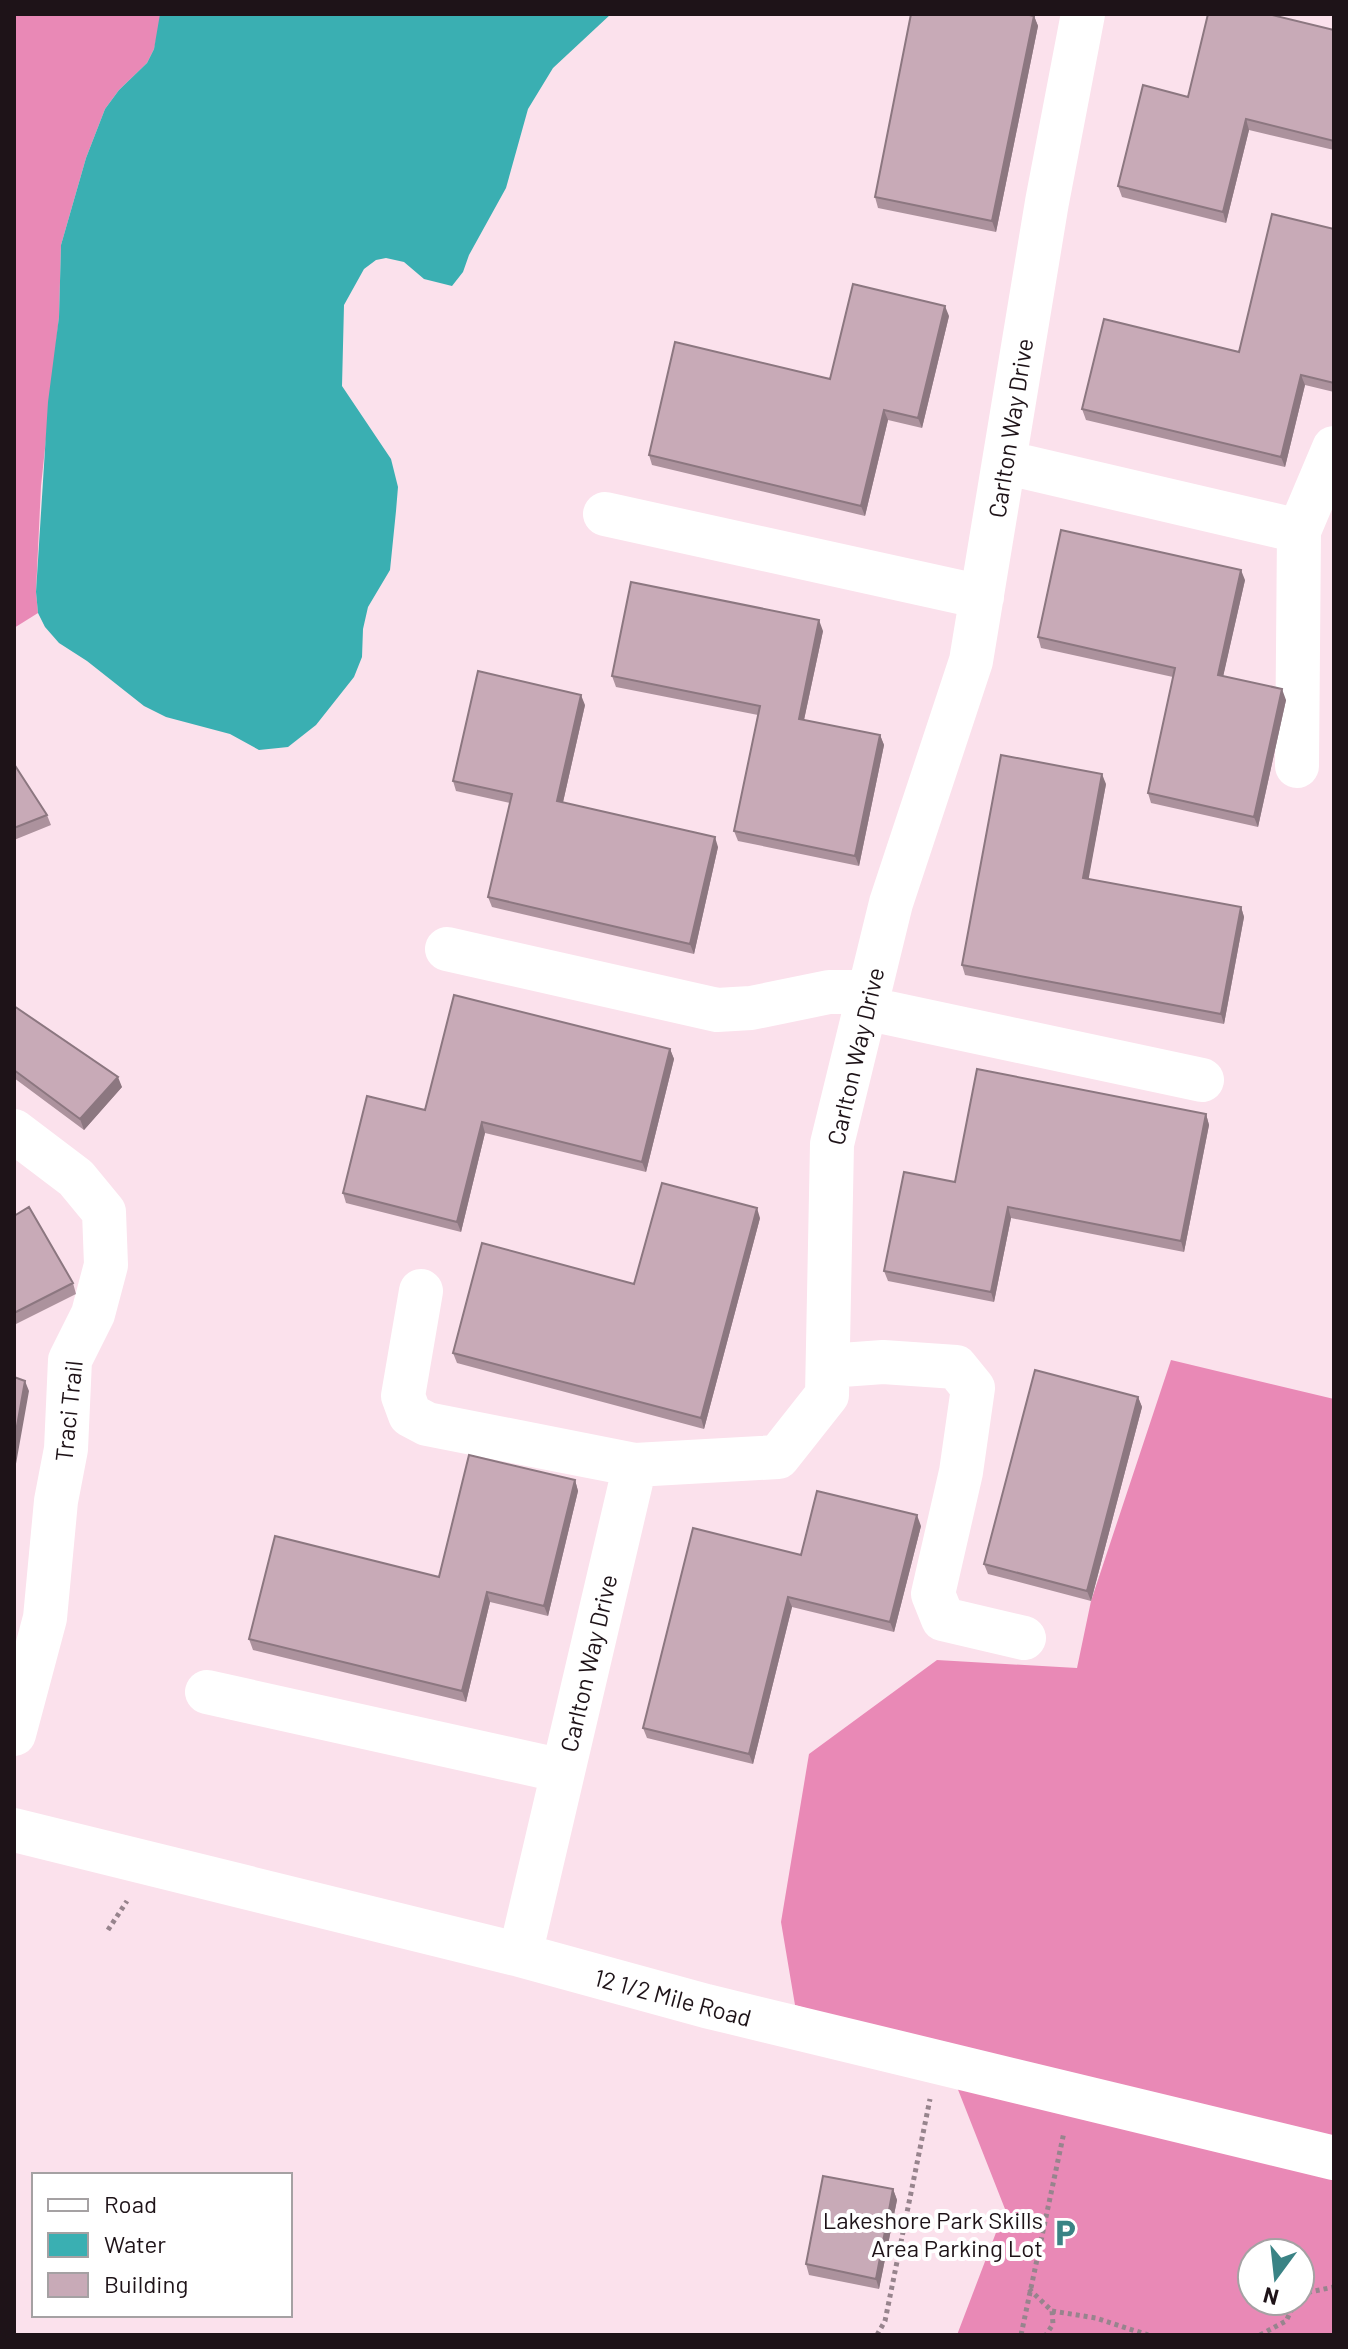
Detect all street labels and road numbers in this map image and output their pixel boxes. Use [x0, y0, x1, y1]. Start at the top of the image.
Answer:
street label: Carlton Way Drive [981, 336, 1039, 520]
street label: Carlton Way Drive [820, 964, 890, 1148]
street label: Traci Trail [48, 1359, 88, 1463]
street label: Carlton Way Drive [553, 1571, 623, 1755]
street label: 12 1/2 Mile Road [591, 1962, 755, 2032]

